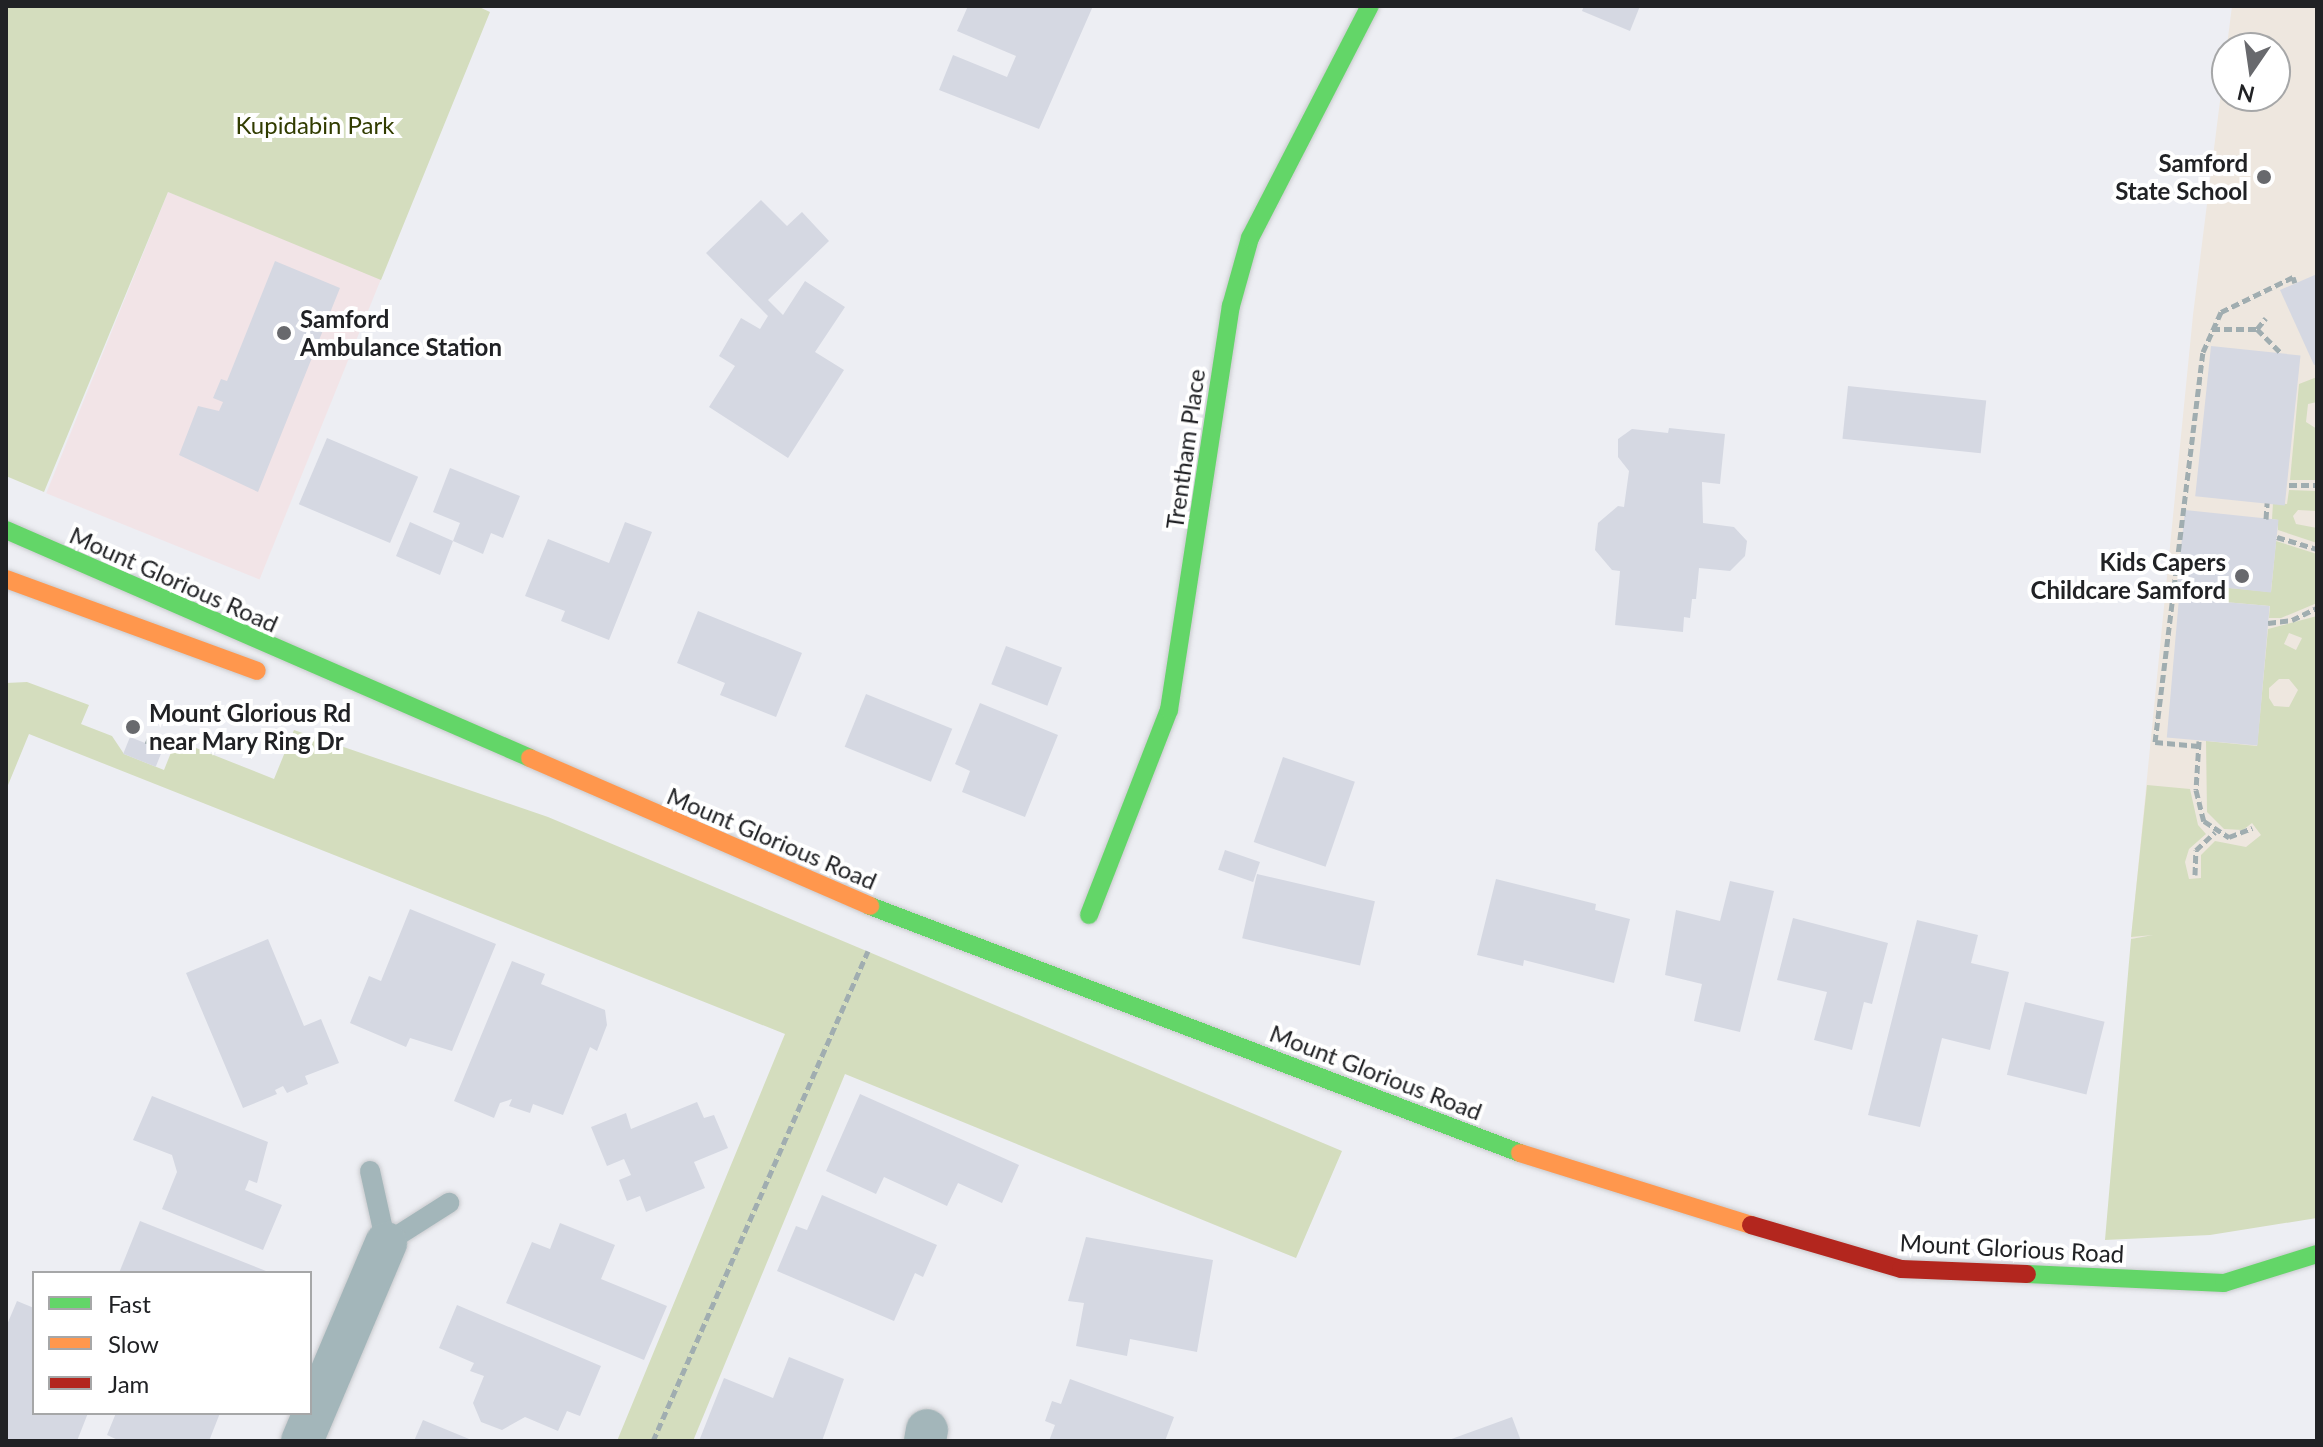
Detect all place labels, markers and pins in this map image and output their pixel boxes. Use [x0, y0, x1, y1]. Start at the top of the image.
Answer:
place label: Samford State School [2115, 149, 2248, 205]
marker: Samford State School [2255, 168, 2273, 186]
place label: Samford Ambulance Station [300, 305, 502, 361]
marker: Samford Ambulance Station [275, 324, 293, 342]
place label: Kids Capers Childcare Samford [2031, 548, 2226, 604]
marker: Kids Capers Childcare Samford [2233, 567, 2251, 585]
place label: Mount Glorious Rd near Mary Ring Dr [149, 699, 351, 755]
marker: Mount Glorious Rd near Mary Ring Dr [124, 718, 142, 736]

